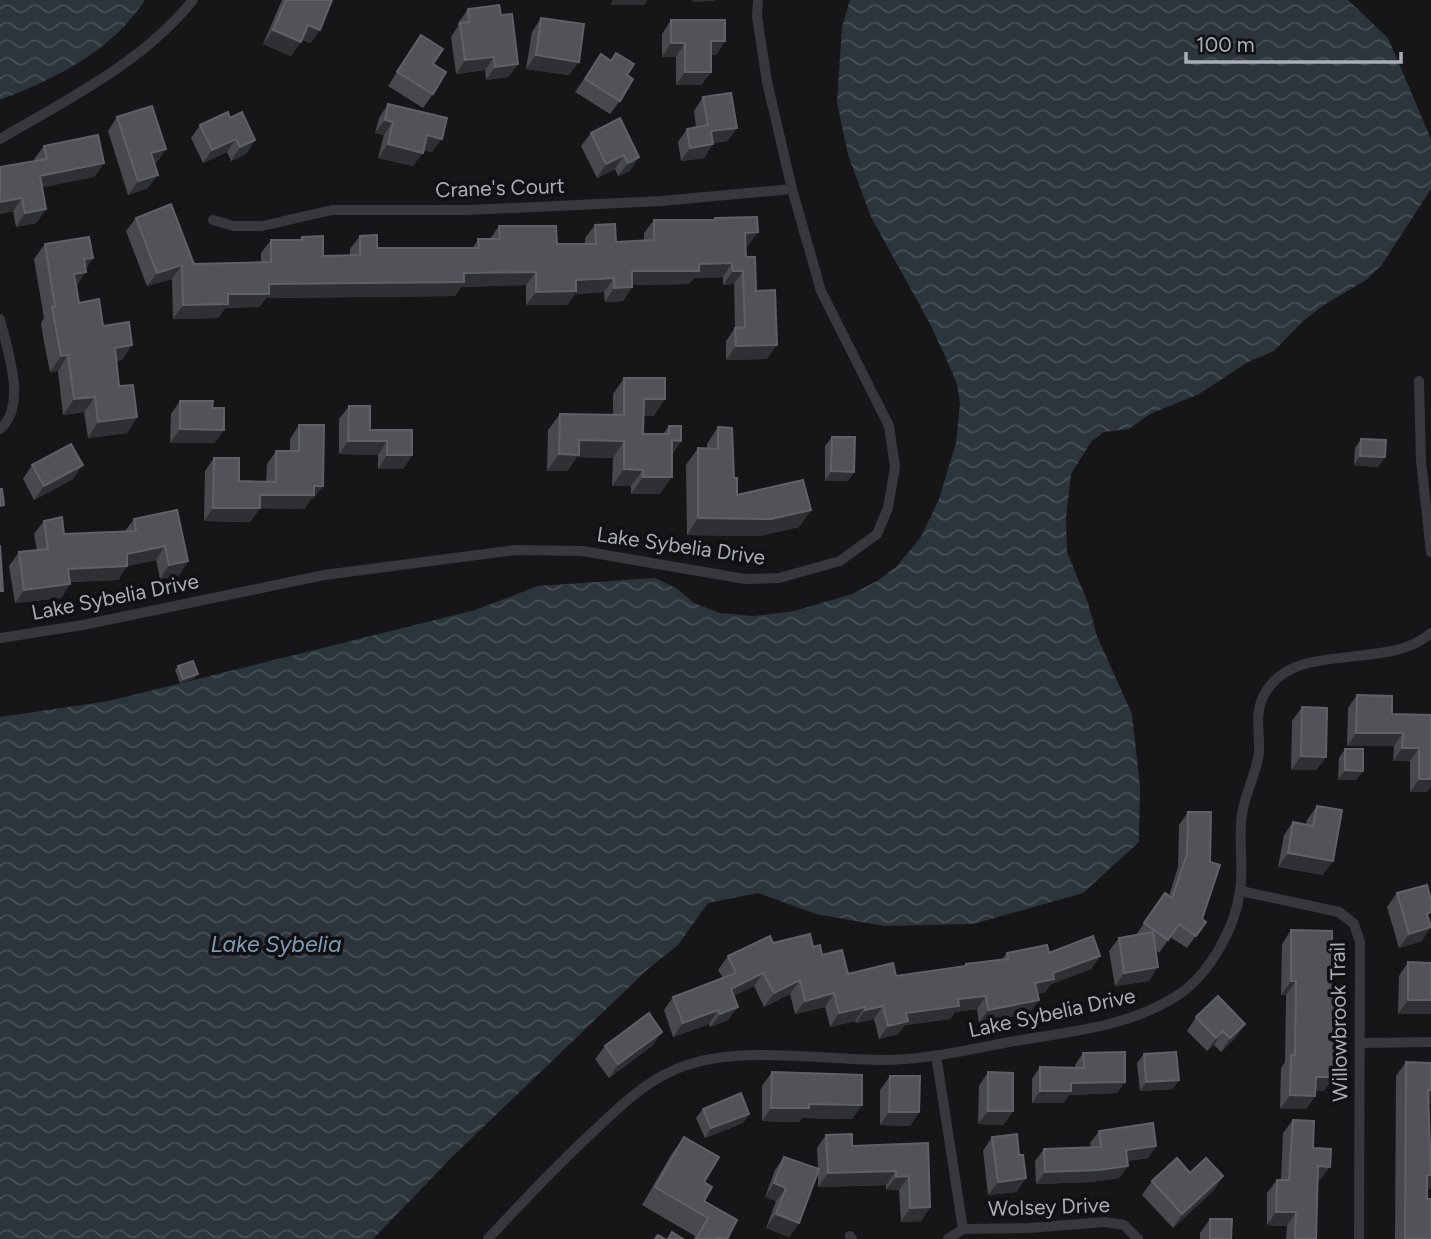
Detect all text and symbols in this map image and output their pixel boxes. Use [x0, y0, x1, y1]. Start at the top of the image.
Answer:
scale bar [1186, 21, 1401, 65]
text: 100 m [1196, 32, 1255, 57]
street label: Crane's Court [435, 173, 565, 202]
street label: Lake Sybelia Drive [595, 521, 767, 570]
street label: Lake Sybelia Drive [29, 568, 201, 625]
water label: Lake Sybelia [211, 930, 341, 958]
street label: Willowbrook Trail [1325, 942, 1352, 1102]
street label: Lake Sybelia Drive [966, 983, 1138, 1042]
street label: Wolsey Drive [988, 1192, 1110, 1221]

